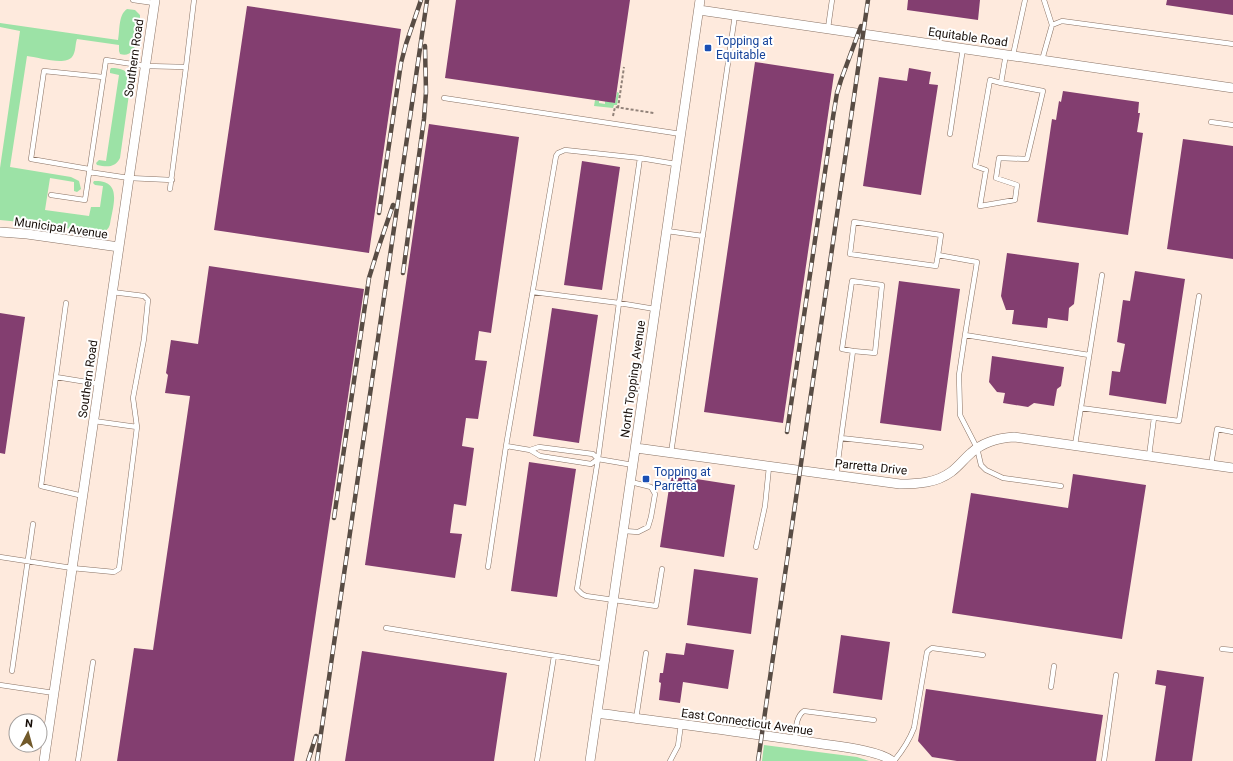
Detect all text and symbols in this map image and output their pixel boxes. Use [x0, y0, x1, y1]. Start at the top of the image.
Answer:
street label: Southern Road [122, 18, 146, 98]
street label: Equitable Road [927, 24, 1009, 50]
place label: Topping at Equitable [716, 34, 773, 62]
marker: Topping at Equitable [703, 43, 713, 53]
street label: Municipal Avenue [13, 215, 109, 241]
street label: North Topping Avenue [618, 319, 648, 439]
street label: Southern Road [76, 339, 100, 419]
street label: Parretta Drive [834, 456, 908, 478]
place label: Topping at Parretta [654, 465, 711, 493]
marker: Topping at Parretta [641, 474, 651, 484]
street label: East Connecticut Avenue [680, 706, 814, 738]
north arrow [8, 713, 48, 753]
text: N [24, 717, 34, 730]

